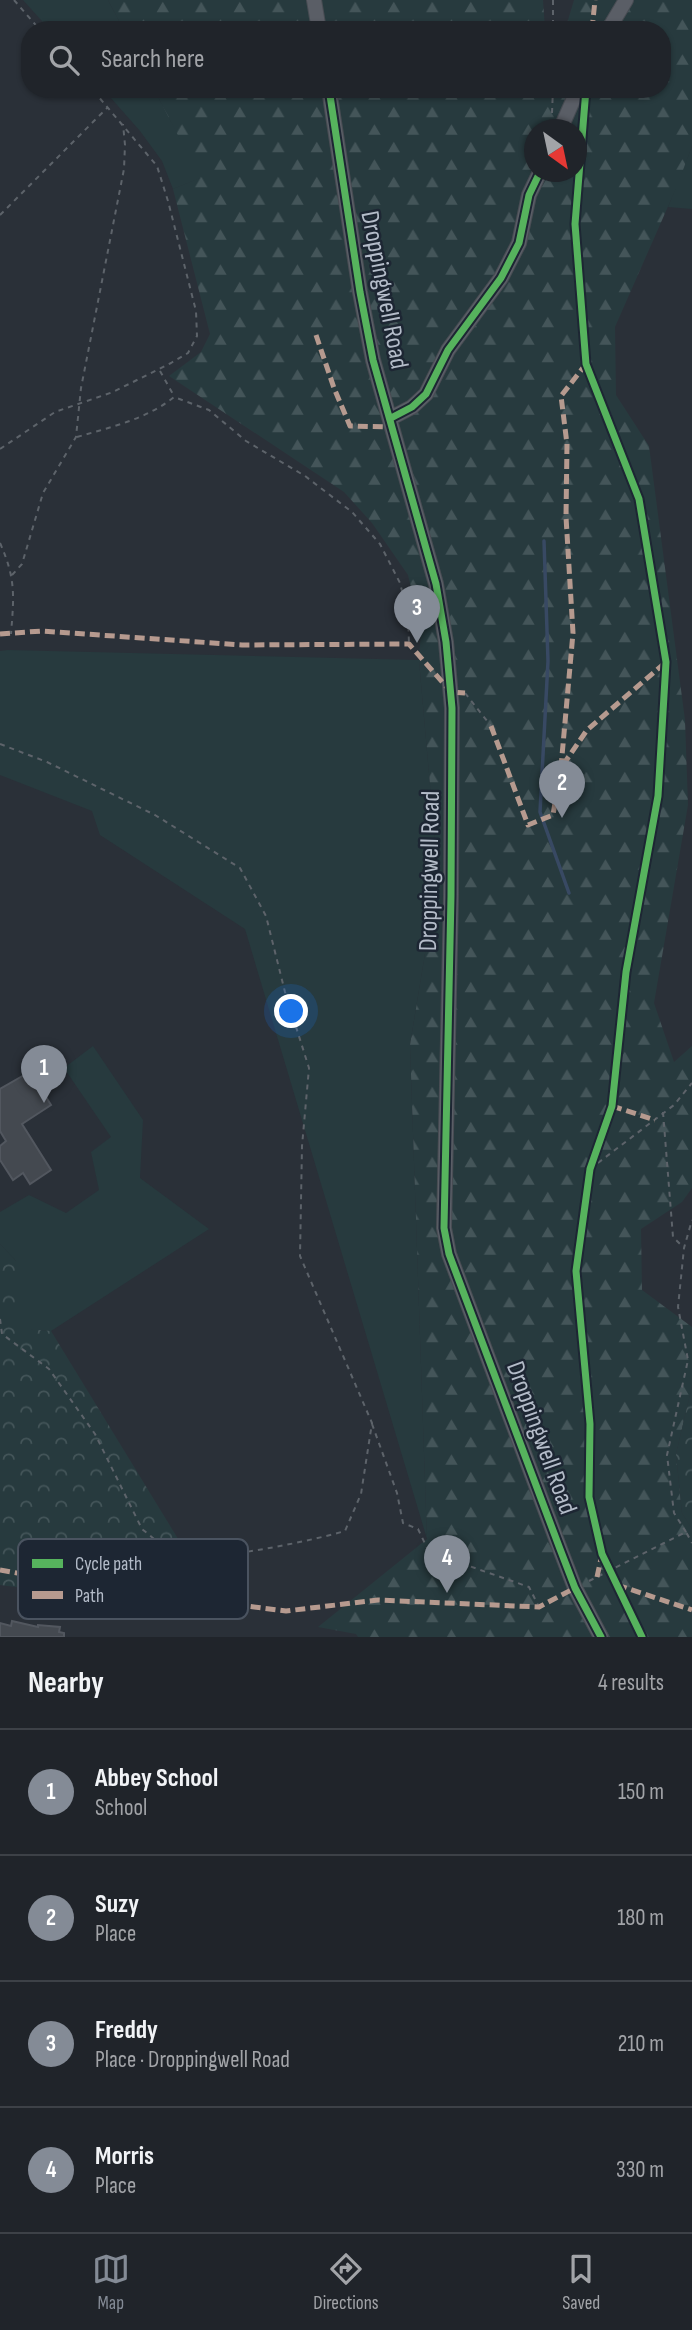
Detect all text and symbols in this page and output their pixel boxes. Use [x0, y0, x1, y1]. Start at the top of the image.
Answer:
search box [21, 21, 671, 98]
icon: search [45, 41, 83, 79]
text: Search here [101, 44, 204, 75]
north arrow [524, 119, 587, 182]
street label: Droppingwell Road [353, 208, 415, 372]
pin: 3 [394, 585, 440, 643]
pin: 2 [539, 760, 585, 818]
street label: Droppingwell Road [413, 791, 447, 951]
your location [274, 994, 308, 1028]
pin: 1 [21, 1045, 67, 1103]
street label: Droppingwell Road [499, 1357, 583, 1519]
pin: 4 [424, 1535, 470, 1593]
legend [18, 1539, 248, 1619]
text: Cycle path [75, 1553, 142, 1576]
text: Path [75, 1585, 104, 1608]
text: Nearby [28, 1665, 104, 1701]
text: 4 results [598, 1669, 664, 1697]
text: Abbey School [95, 1763, 218, 1794]
text: 1 [46, 1778, 56, 1806]
text: 150 m [618, 1778, 664, 1806]
text: School [95, 1794, 147, 1822]
text: Suzy [95, 1889, 139, 1920]
text: 2 [46, 1904, 56, 1932]
text: 180 m [617, 1904, 664, 1932]
text: Place [95, 1920, 136, 1948]
text: Freddy [95, 2015, 158, 2046]
text: 3 [46, 2030, 56, 2058]
text: 210 m [618, 2030, 664, 2058]
text: Place · Droppingwell Road [95, 2046, 290, 2074]
text: Morris [95, 2141, 154, 2172]
text: 4 [46, 2156, 56, 2184]
text: 330 m [616, 2156, 664, 2184]
text: Place [95, 2172, 136, 2200]
tab: Map [92, 2250, 130, 2315]
tab: Directions [313, 2250, 379, 2315]
tab: Saved [562, 2250, 600, 2315]

